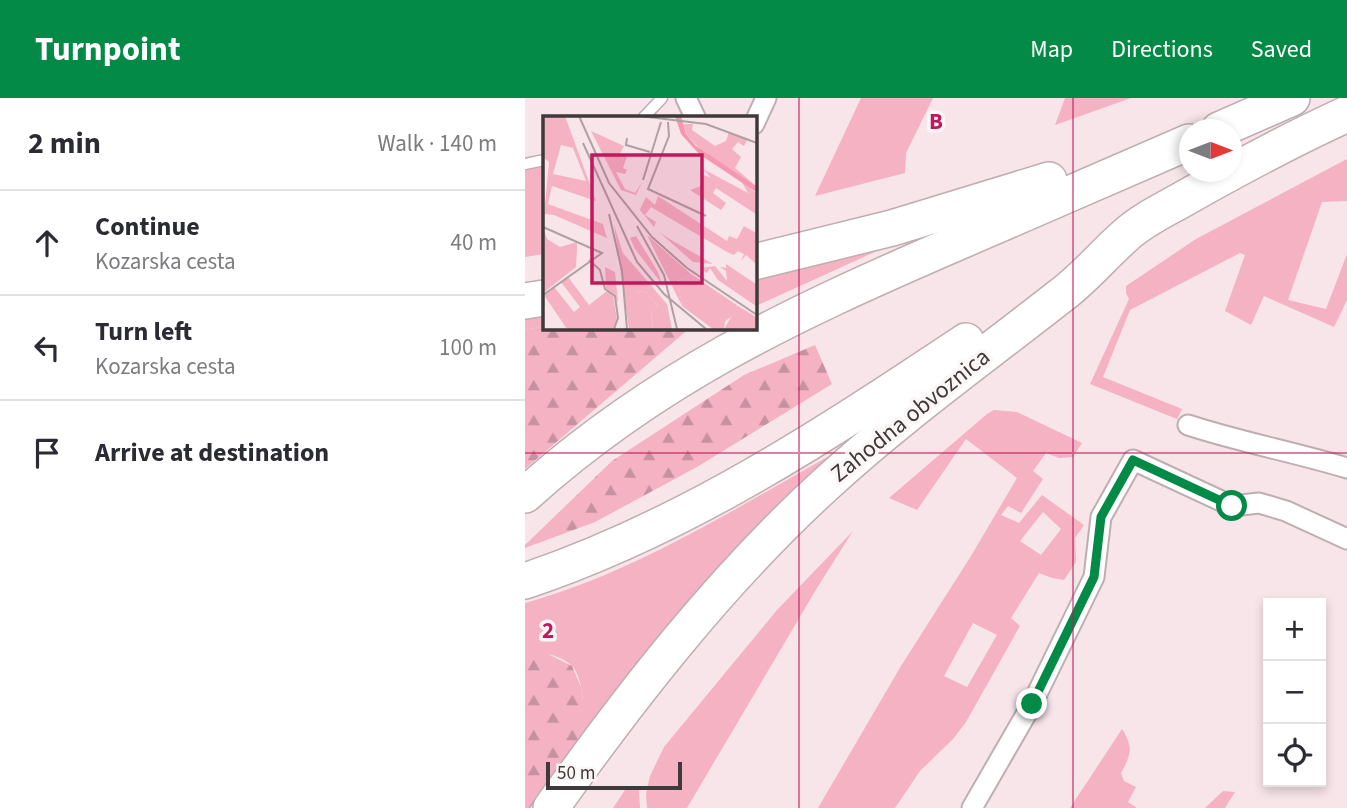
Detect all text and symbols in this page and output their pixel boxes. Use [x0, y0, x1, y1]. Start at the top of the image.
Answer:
text: Turnpoint [35, 26, 181, 73]
text: Map [1030, 32, 1073, 67]
text: Directions [1111, 32, 1213, 67]
text: Saved [1251, 32, 1312, 67]
text: B [929, 105, 943, 138]
inset map [543, 116, 756, 329]
north arrow [1179, 119, 1242, 182]
text: 2 min [28, 122, 101, 165]
text: Walk · 140 m [378, 127, 497, 160]
text: Continue [95, 208, 200, 245]
icon: ahead [28, 224, 66, 262]
text: 40 m [450, 226, 497, 259]
text: Kozarska cesta [95, 245, 236, 278]
text: Turn left [95, 313, 192, 350]
icon: left [28, 329, 66, 367]
text: 100 m [439, 331, 497, 364]
street label: Zahodna obvoznica [823, 340, 998, 491]
text: Kozarska cesta [95, 350, 236, 383]
icon: arrive [28, 434, 66, 472]
text: Arrive at destination [95, 434, 329, 471]
route start [1216, 490, 1247, 521]
map controls [1263, 598, 1326, 787]
button: + [1263, 598, 1326, 661]
text: 2 [542, 614, 554, 647]
button: − [1263, 661, 1326, 724]
route end [1016, 688, 1047, 719]
button: locate [1263, 724, 1326, 787]
scale bar [546, 759, 683, 791]
text: 50 m [557, 760, 595, 787]

